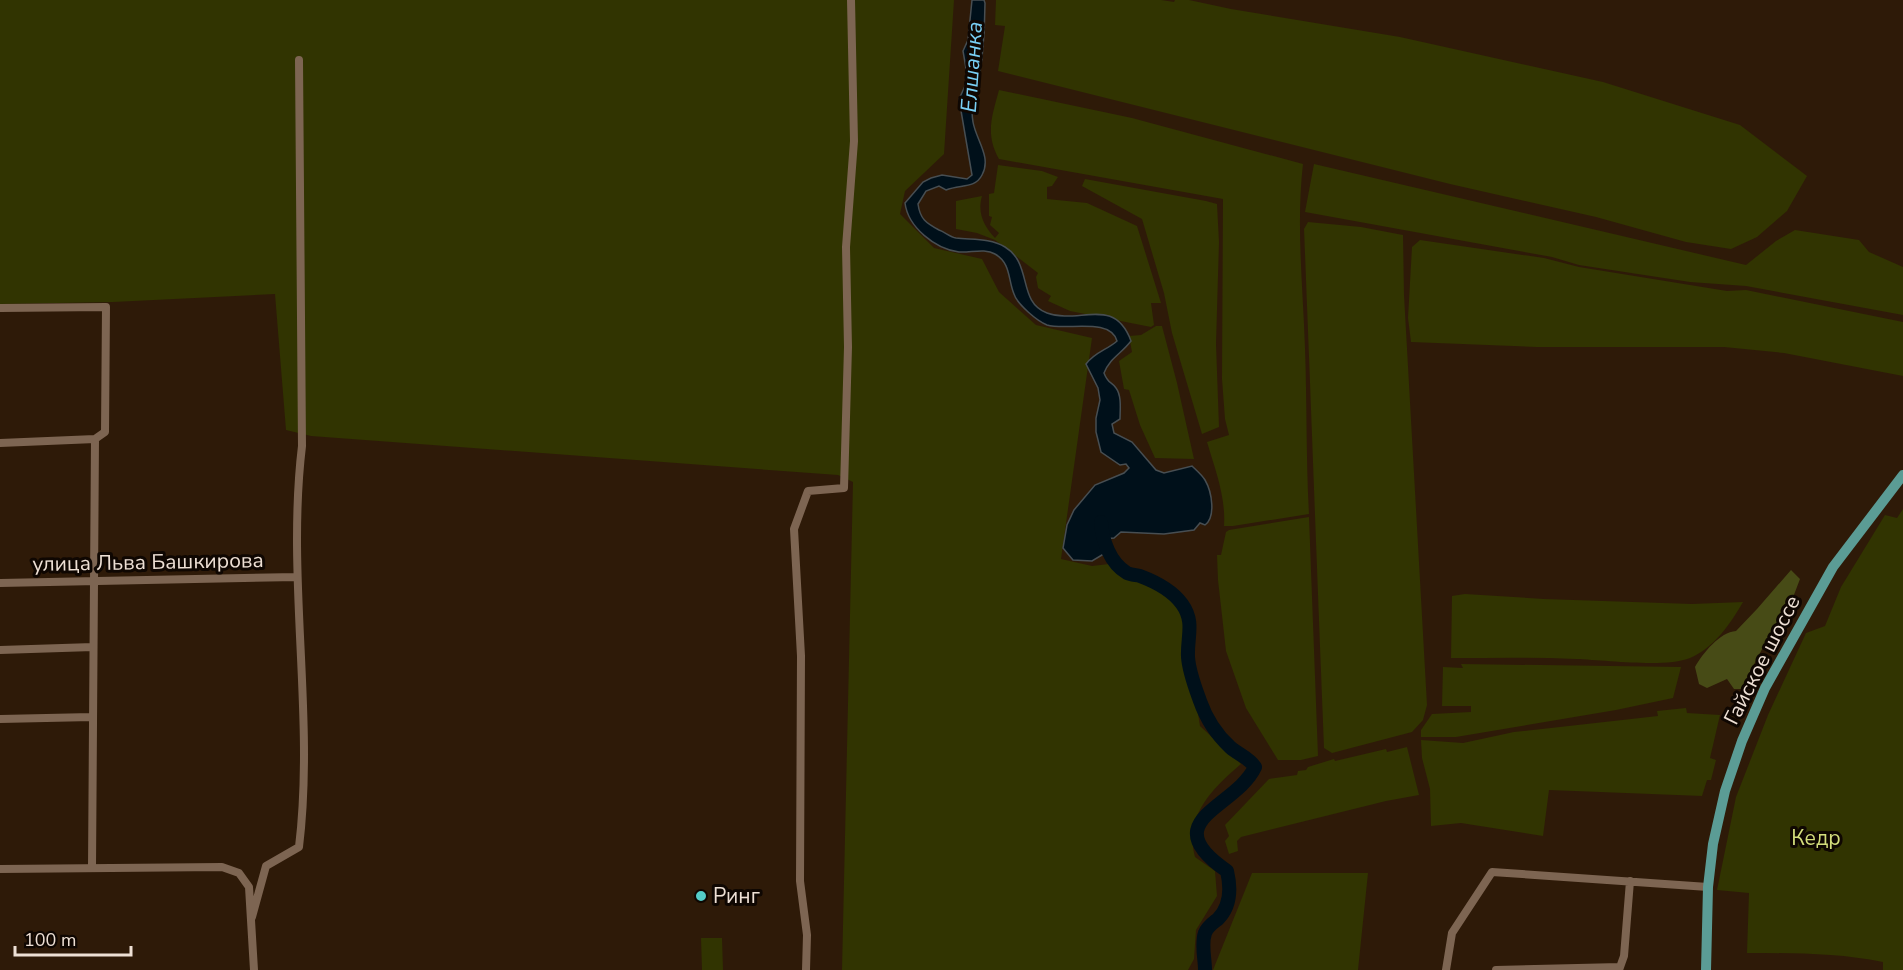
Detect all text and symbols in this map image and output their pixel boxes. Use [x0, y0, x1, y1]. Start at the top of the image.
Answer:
water label: Елшанка [954, 21, 990, 114]
street label: улица Льва Башкирова [32, 546, 264, 578]
street label: Гайское шоссе [1717, 591, 1807, 729]
park label: Кедр [1791, 824, 1841, 852]
place label: Ринг [713, 882, 760, 910]
marker: Ринг [694, 889, 708, 903]
scale bar [15, 919, 130, 957]
text: 100 m [24, 928, 76, 952]

